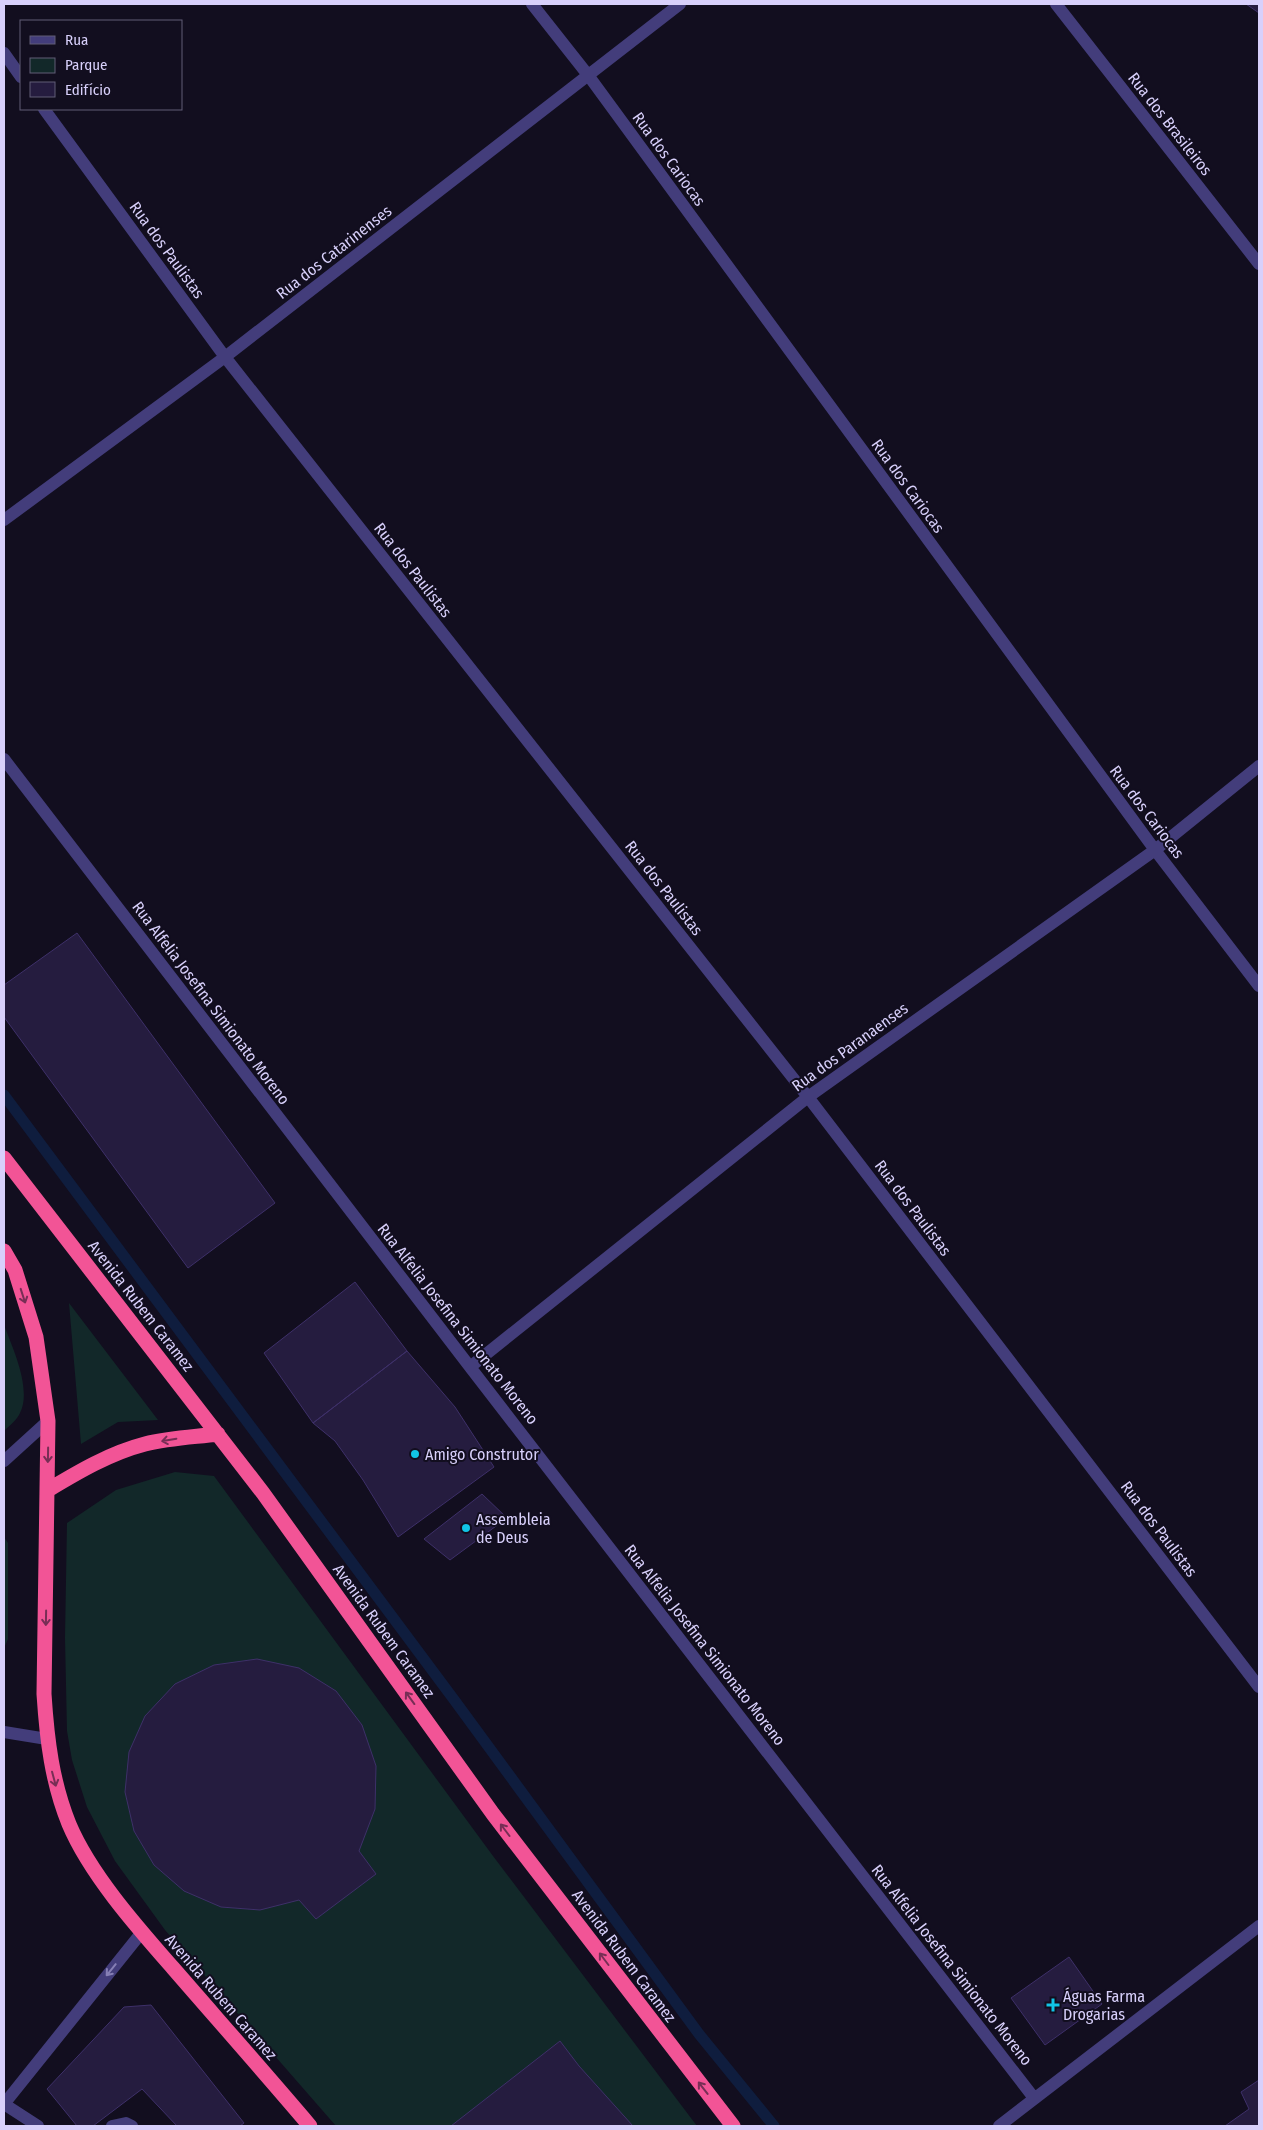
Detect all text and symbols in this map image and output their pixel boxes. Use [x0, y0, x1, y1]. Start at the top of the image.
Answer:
legend [20, 20, 182, 110]
text: Rua [65, 31, 88, 49]
text: Parque [65, 56, 108, 74]
street label: Rua dos Brasileiros [1124, 69, 1216, 179]
text: Edifício [65, 81, 111, 99]
street label: Rua dos Cariocas [629, 108, 710, 210]
street label: Rua dos Paulistas [126, 198, 209, 302]
street label: Rua dos Catarinenses [273, 201, 396, 303]
street label: Rua dos Cariocas [868, 435, 949, 537]
street label: Rua dos Paulistas [370, 519, 456, 621]
street label: Rua dos Cariocas [1106, 762, 1188, 862]
street label: Rua dos Paulistas [621, 837, 707, 939]
street label: Rua Alfelia Josefina Simionato Moreno [128, 898, 294, 1108]
street label: Rua dos Paranaenses [788, 998, 912, 1095]
street label: Rua dos Paulistas [871, 1156, 955, 1260]
street label: Rua Alfelia Josefina Simionato Moreno [374, 1220, 542, 1428]
street label: Avenida Rubem Caramez [84, 1237, 198, 1375]
one-way arrow [19, 1287, 29, 1303]
one-way arrow [162, 1435, 178, 1445]
place label: Amigo Construtor [425, 1445, 539, 1464]
one-way arrow [43, 1447, 53, 1463]
marker: Amigo Construtor [409, 1448, 421, 1460]
street label: Rua dos Paulistas [1117, 1477, 1201, 1581]
place label: Assembleia de Deus [476, 1510, 551, 1547]
marker: Assembleia de Deus [460, 1522, 472, 1534]
street label: Rua Alfelia Josefina Simionato Moreno [621, 1541, 789, 1749]
street label: Avenida Rubem Caramez [329, 1560, 439, 1702]
one-way arrow [41, 1609, 51, 1625]
one-way arrow [405, 1691, 415, 1705]
one-way arrow [50, 1771, 59, 1787]
one-way arrow [500, 1824, 511, 1837]
street label: Rua Alfelia Josefina Simionato Moreno [868, 1861, 1036, 2069]
street label: Avenida Rubem Caramez [568, 1886, 680, 2026]
street label: Avenida Rubem Caramez [161, 1930, 281, 2064]
one-way arrow [599, 1952, 609, 1966]
one-way arrow [106, 1964, 117, 1977]
place label: Águas Farma Drogarias [1063, 1987, 1145, 2024]
marker: Águas Farma Drogarias [1047, 1999, 1059, 2011]
one-way arrow [697, 2082, 708, 2095]

